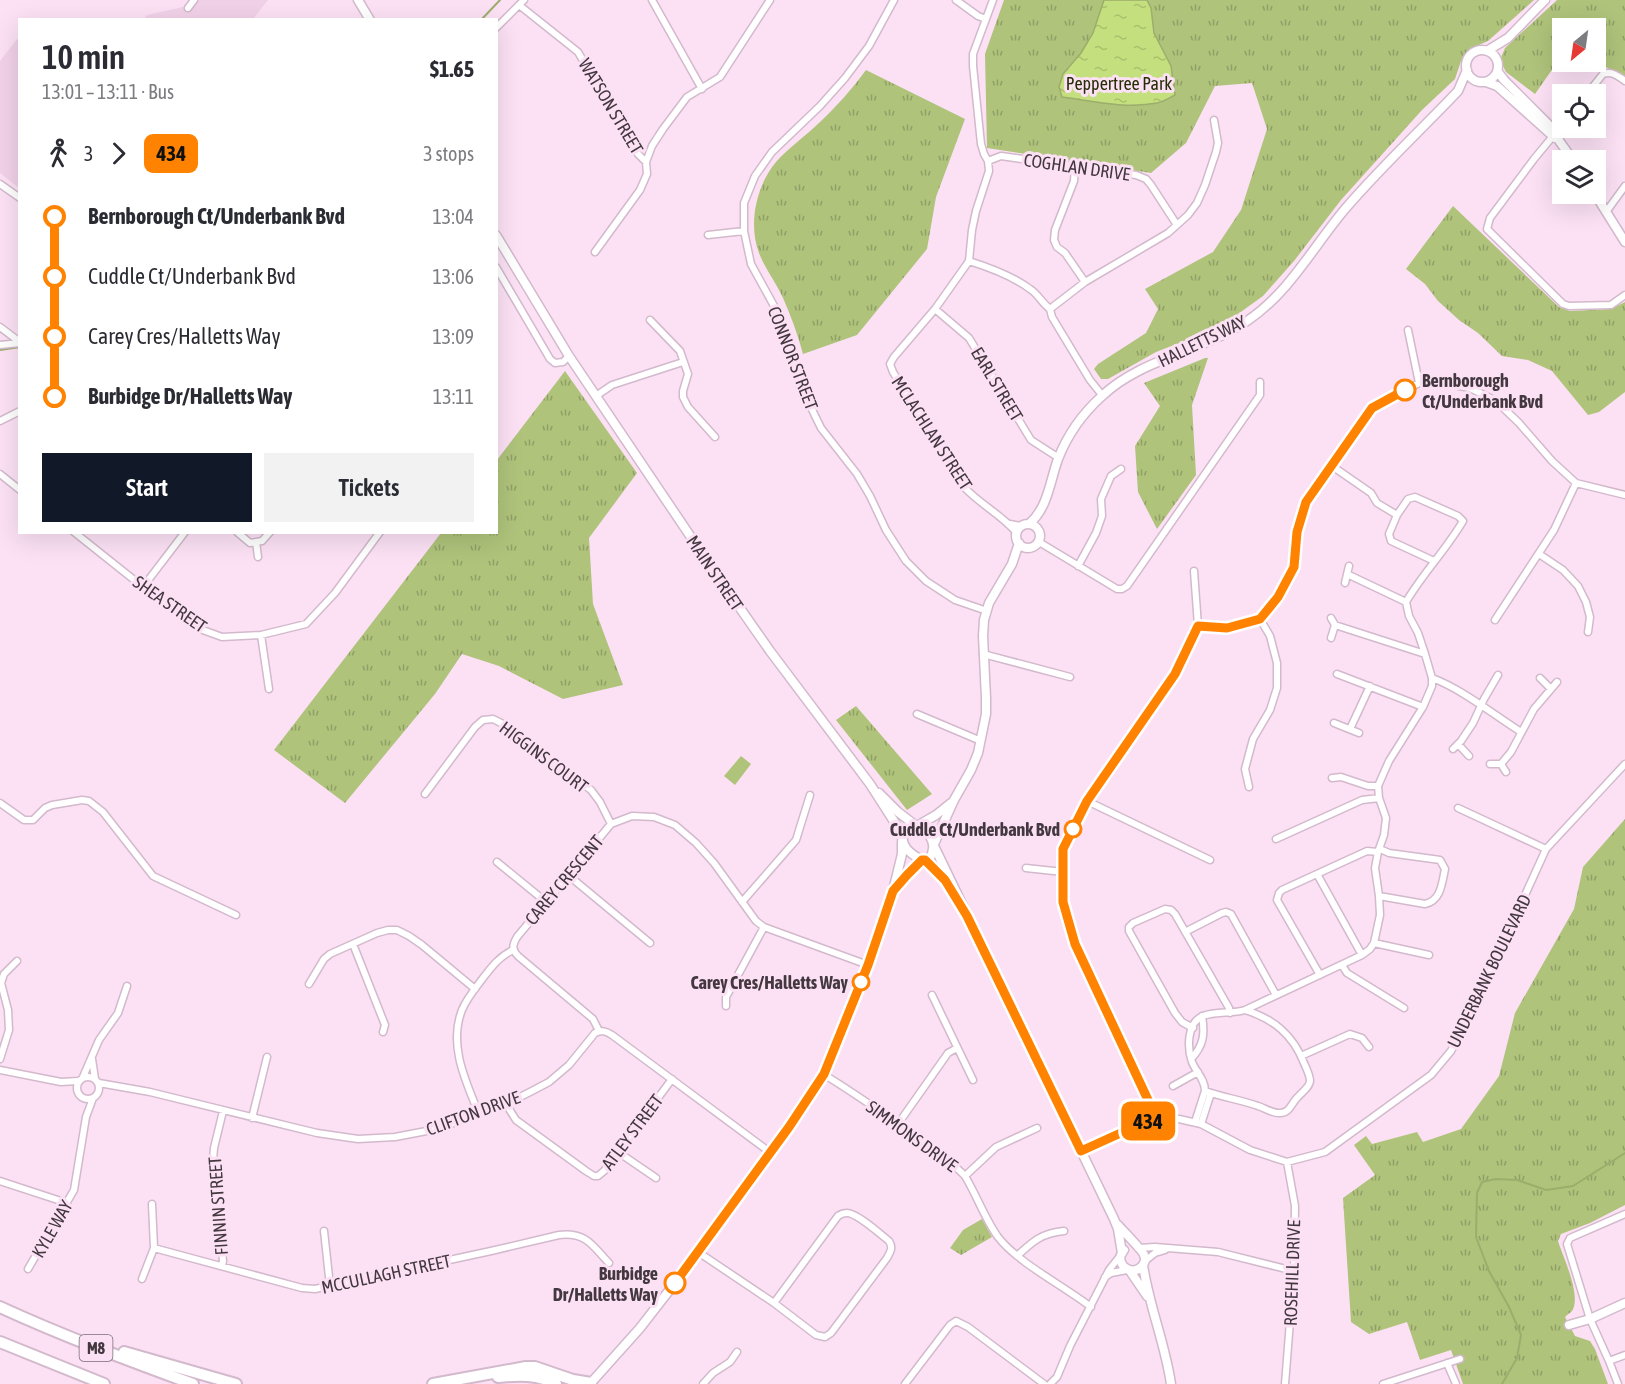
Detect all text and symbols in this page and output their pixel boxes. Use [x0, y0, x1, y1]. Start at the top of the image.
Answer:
north arrow [1552, 18, 1606, 72]
map controls [1552, 18, 1606, 204]
text: 10 min [42, 38, 125, 76]
street label: WATSON STREET [574, 54, 648, 158]
text: $1.65 [430, 56, 474, 82]
park label: Peppertree Park [1066, 73, 1172, 94]
text: 13:01 – 13:11 · Bus [42, 80, 174, 103]
button: locate [1552, 84, 1606, 138]
icon: walk [42, 137, 75, 170]
icon: forward [102, 137, 135, 170]
text: 434 [156, 141, 186, 165]
text: 3 [84, 142, 93, 165]
text: 3 stops [423, 142, 474, 165]
street label: COGHLAN DRIVE [1022, 149, 1132, 185]
button: layers [1552, 150, 1606, 204]
text: Bernborough Ct/Underbank Bvd [88, 203, 345, 229]
text: 13:04 [432, 205, 474, 228]
text: Cuddle Ct/Underbank Bvd [88, 263, 296, 289]
text: 13:06 [432, 265, 474, 288]
street label: CONNOR STREET [764, 303, 822, 413]
street label: HALLETTS WAY [1155, 311, 1249, 371]
text: Carey Cres/Halletts Way [88, 323, 281, 349]
text: 13:09 [432, 325, 474, 348]
street label: EARL STREET [967, 343, 1027, 425]
place label: Bernborough Ct/Underbank Bvd [1422, 370, 1543, 412]
street label: MCLACHLAN STREET [887, 372, 977, 494]
marker: Bernborough Ct/Underbank Bvd [1394, 379, 1416, 401]
text: Burbidge Dr/Halletts Way [88, 383, 292, 409]
text: 13:11 [433, 385, 474, 408]
button: Start [42, 453, 252, 522]
button: Tickets [264, 453, 474, 522]
street label: MAIN STREET [682, 531, 748, 615]
street label: SHEA STREET [129, 571, 211, 637]
street label: HIGGINS COURT [496, 717, 592, 797]
place label: Cuddle Ct/Underbank Bvd [890, 819, 1060, 840]
marker: Cuddle Ct/Underbank Bvd [1064, 820, 1082, 838]
street label: CAREY CRESCENT [520, 831, 608, 929]
street label: UNDERBANK BOULEVARD [1443, 891, 1535, 1051]
place label: Carey Cres/Halletts Way [690, 972, 849, 993]
marker: Carey Cres/Halletts Way [852, 973, 870, 991]
street label: CLIFTON DRIVE [423, 1086, 523, 1140]
street label: ATLEY STREET [597, 1090, 667, 1174]
street label: SIMMONS DRIVE [862, 1096, 962, 1176]
line badge: 434 [1114, 1102, 1182, 1140]
text: 434 [1133, 1109, 1163, 1133]
street label: FINNIN STREET [204, 1156, 232, 1256]
street label: KYLE WAY [27, 1197, 77, 1261]
street label: ROSEHILL DRIVE [1280, 1219, 1304, 1326]
street label: MCCULLAGH STREET [320, 1250, 453, 1298]
place label: Burbidge Dr/Halletts Way [553, 1263, 659, 1305]
marker: Burbidge Dr/Halletts Way [664, 1272, 686, 1294]
road number: M8 [80, 1335, 112, 1361]

